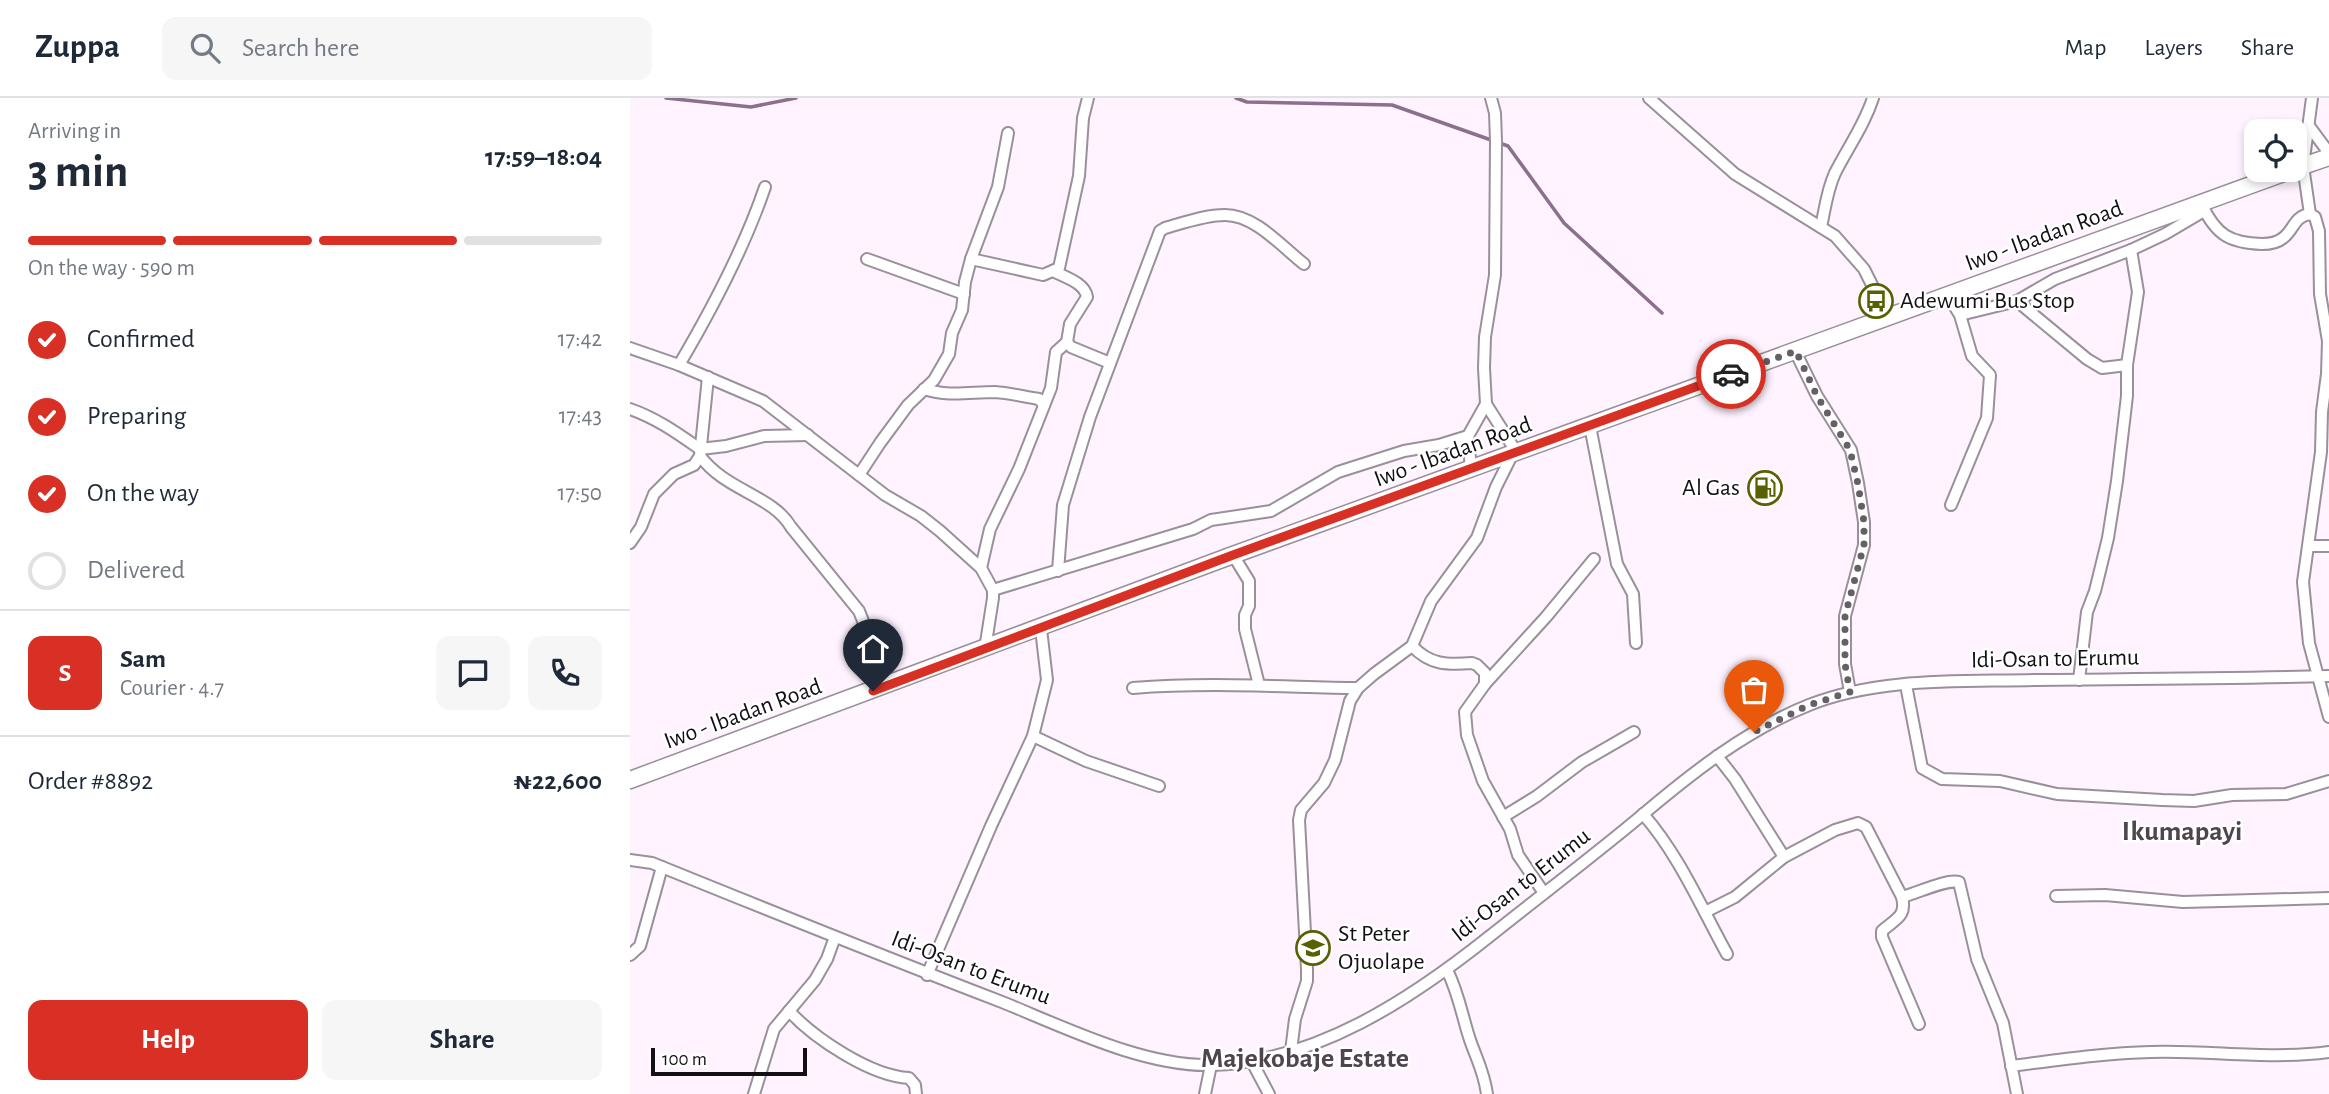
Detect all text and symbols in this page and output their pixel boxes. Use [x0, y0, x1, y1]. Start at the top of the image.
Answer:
search box [162, 17, 652, 80]
icon: search [186, 29, 224, 67]
text: Zuppa [35, 31, 120, 64]
text: Search here [242, 35, 359, 61]
text: Map [2064, 36, 2106, 60]
text: Layers [2144, 36, 2203, 60]
text: Share [2241, 36, 2294, 60]
map controls [2244, 119, 2307, 182]
button: locate [2244, 119, 2307, 182]
text: Arriving in [28, 120, 121, 143]
text: 17:59–18:04 [485, 144, 602, 170]
text: 3 min [28, 149, 128, 195]
street label: Iwo - Ibadan Road [1962, 196, 2126, 276]
text: On the way · 590 m [28, 257, 195, 280]
bus stop icon: Adewumi Bus Stop [1857, 282, 1895, 320]
place label: Adewumi Bus Stop [1900, 289, 2075, 313]
icon: check [28, 321, 66, 359]
text: Confirmed [87, 326, 195, 352]
text: 17:42 [558, 328, 602, 351]
courier [1696, 339, 1766, 409]
icon: car [1712, 355, 1750, 393]
icon: check [28, 398, 66, 436]
text: Preparing [87, 403, 186, 429]
text: 17:43 [559, 405, 602, 428]
street label: Iwo - Ibadan Road [1371, 412, 1535, 492]
fuel station icon: Al Gas [1746, 469, 1784, 507]
icon: check [28, 475, 66, 513]
place label: Al Gas [1682, 476, 1740, 500]
text: On the way [87, 480, 199, 506]
text: 17:50 [557, 482, 602, 505]
text: Delivered [87, 557, 185, 583]
pin [843, 619, 903, 691]
icon: home [854, 630, 892, 668]
button: chat [436, 636, 510, 710]
button: phone [528, 636, 602, 710]
text: Sam [120, 646, 166, 672]
street label: Idi-Osan to Erumu [1971, 646, 2139, 672]
text: S [59, 660, 71, 686]
pin [1724, 660, 1784, 732]
icon: bag [1735, 671, 1773, 709]
street label: Iwo - Ibadan Road [661, 674, 825, 754]
text: Courier · 4.7 [120, 677, 224, 700]
text: Order #8892 [28, 768, 153, 794]
text: ₦22,600 [514, 768, 602, 794]
district label: Ikumapayi [2122, 818, 2242, 846]
street label: Idi-Osan to Erumu [1447, 824, 1595, 946]
place label: St Peter Ojuolape [1338, 922, 1425, 974]
street label: Idi-Osan to Erumu [888, 927, 1054, 1009]
school or university icon: St Peter Ojuolape [1294, 929, 1332, 967]
button: Help [28, 1000, 308, 1080]
button: Share [322, 1000, 602, 1080]
scale bar [651, 1045, 807, 1077]
district label: Majekobaje Estate [1201, 1045, 1409, 1073]
text: 100 m [662, 1050, 707, 1069]

